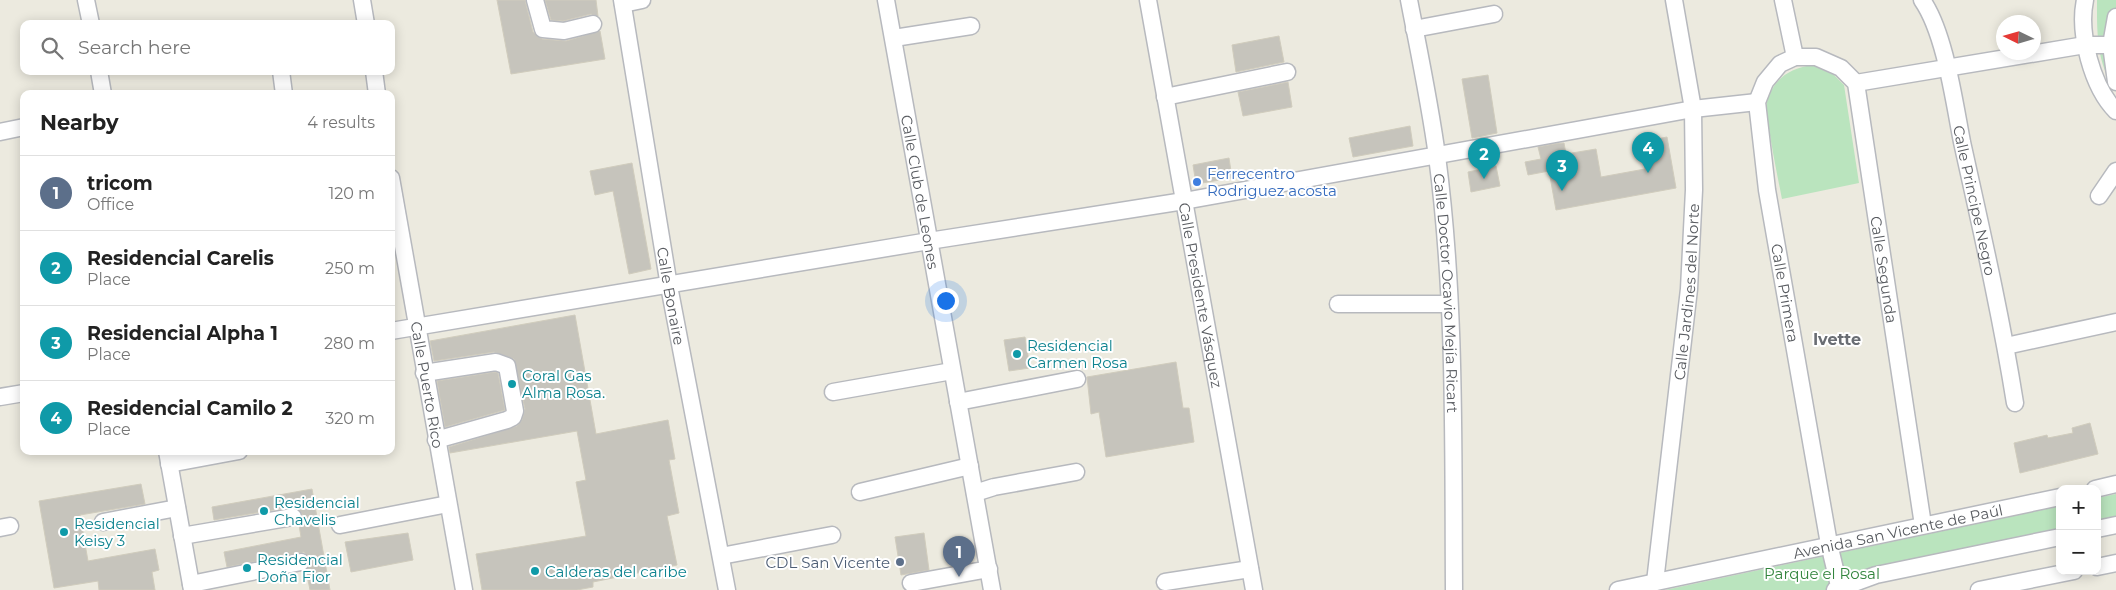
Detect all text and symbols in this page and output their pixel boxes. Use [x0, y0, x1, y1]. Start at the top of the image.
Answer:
north arrow [1996, 15, 2041, 60]
search box [20, 20, 395, 75]
icon: search [38, 34, 66, 62]
text: Search here [78, 36, 191, 59]
text: Nearby [40, 110, 119, 135]
text: 4 results [307, 113, 375, 132]
street label: Calle Club de Leones [897, 113, 944, 271]
street label: Calle Principe Negro [1950, 124, 2000, 277]
pin: 4 [1632, 132, 1664, 173]
pin: 2 [1468, 138, 1500, 179]
pin: 3 [1546, 150, 1578, 191]
place label: Ferrecentro Rodriguez acosta [1207, 164, 1337, 200]
text: tricom [87, 172, 153, 195]
street label: Calle Doctor Ocavio Mejía Ricart [1430, 172, 1463, 413]
marker: Ferrecentro Rodriguez acosta [1191, 176, 1203, 188]
text: 1 [53, 184, 59, 203]
text: 120 m [328, 184, 375, 203]
text: Office [87, 195, 134, 214]
street label: Calle Presidente Vásquez [1175, 201, 1227, 390]
street label: Calle Jardines del Norte [1669, 203, 1703, 381]
street label: Calle Segunda [1867, 215, 1902, 325]
street label: Calle Primera [1767, 242, 1803, 344]
street label: Calle Bonaire [653, 246, 690, 346]
text: Residencial Carelis [87, 247, 274, 270]
text: 2 [51, 259, 61, 278]
text: 250 m [325, 259, 375, 278]
text: Place [87, 270, 131, 289]
your location [933, 288, 959, 314]
street label: Calle Puerto Rico [407, 320, 448, 450]
text: Residencial Alpha 1 [87, 322, 278, 345]
district label: Ivette [1813, 330, 1861, 349]
text: 3 [51, 334, 61, 353]
text: 280 m [324, 334, 375, 353]
place label: Residencial Carmen Rosa [1027, 336, 1128, 372]
text: Place [87, 345, 131, 364]
marker: Residencial Carmen Rosa [1011, 348, 1023, 360]
place label: Coral Gas Alma Rosa. [522, 366, 605, 402]
marker: Coral Gas Alma Rosa. [506, 378, 518, 390]
text: Residencial Camilo 2 [87, 397, 293, 420]
text: 4 [50, 409, 62, 428]
text: 320 m [325, 409, 375, 428]
text: Place [87, 420, 131, 439]
map controls [2056, 485, 2101, 575]
button: + [2056, 485, 2101, 530]
place label: Residencial Chavelis [274, 493, 360, 529]
street label: Avenida San Vicente de Paúl [1791, 500, 2005, 562]
marker: Residencial Chavelis [258, 505, 270, 517]
place label: Residencial Keisy 3 [74, 514, 160, 550]
marker: Residencial Keisy 3 [58, 526, 70, 538]
button: − [2056, 530, 2101, 575]
pin: 1 [943, 536, 975, 577]
place label: Residencial Doña Fior [257, 550, 343, 586]
place label: CDL San Vicente [765, 553, 890, 572]
marker: CDL San Vicente [894, 556, 906, 568]
marker: Residencial Doña Fior [241, 562, 253, 574]
place label: Calderas del caribe [545, 562, 687, 581]
park label: Parque el Rosal [1764, 564, 1880, 583]
marker: Calderas del caribe [529, 565, 541, 577]

